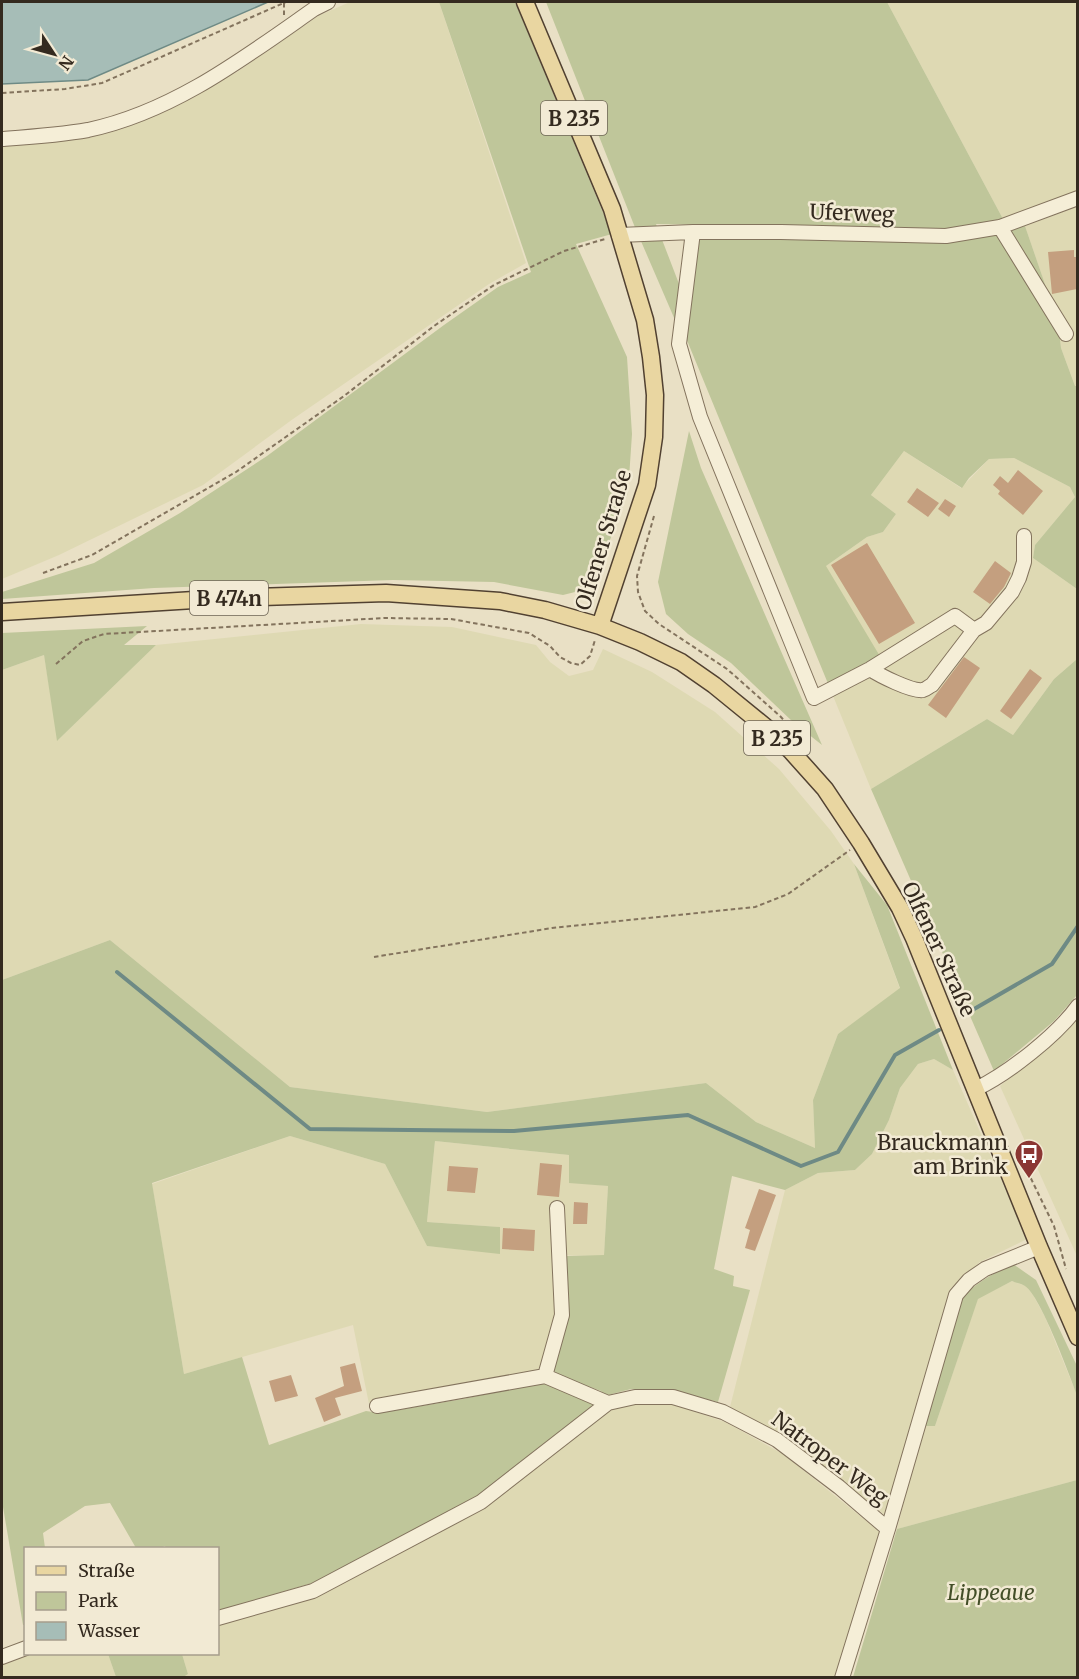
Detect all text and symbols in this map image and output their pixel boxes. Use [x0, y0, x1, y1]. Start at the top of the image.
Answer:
north arrow [24, 24, 84, 84]
text: N [54, 52, 78, 74]
road number: B 235 [541, 101, 607, 135]
street label: Uferweg [809, 198, 895, 228]
street label: Olfener Straße [569, 466, 637, 613]
road number: B 474n [190, 581, 268, 615]
road number: B 235 [744, 721, 810, 755]
street label: Olfener Straße [896, 877, 982, 1021]
place label: Brauckmann am Brink [877, 1129, 1009, 1180]
bus stop icon: Brauckmann am Brink [1013, 1138, 1045, 1180]
street label: Natroper Weg [766, 1405, 894, 1511]
legend [24, 1547, 219, 1655]
text: Straße [78, 1559, 135, 1582]
park label: Lippeaue [947, 1579, 1035, 1606]
text: Park [78, 1589, 119, 1612]
text: Wasser [77, 1619, 140, 1642]

